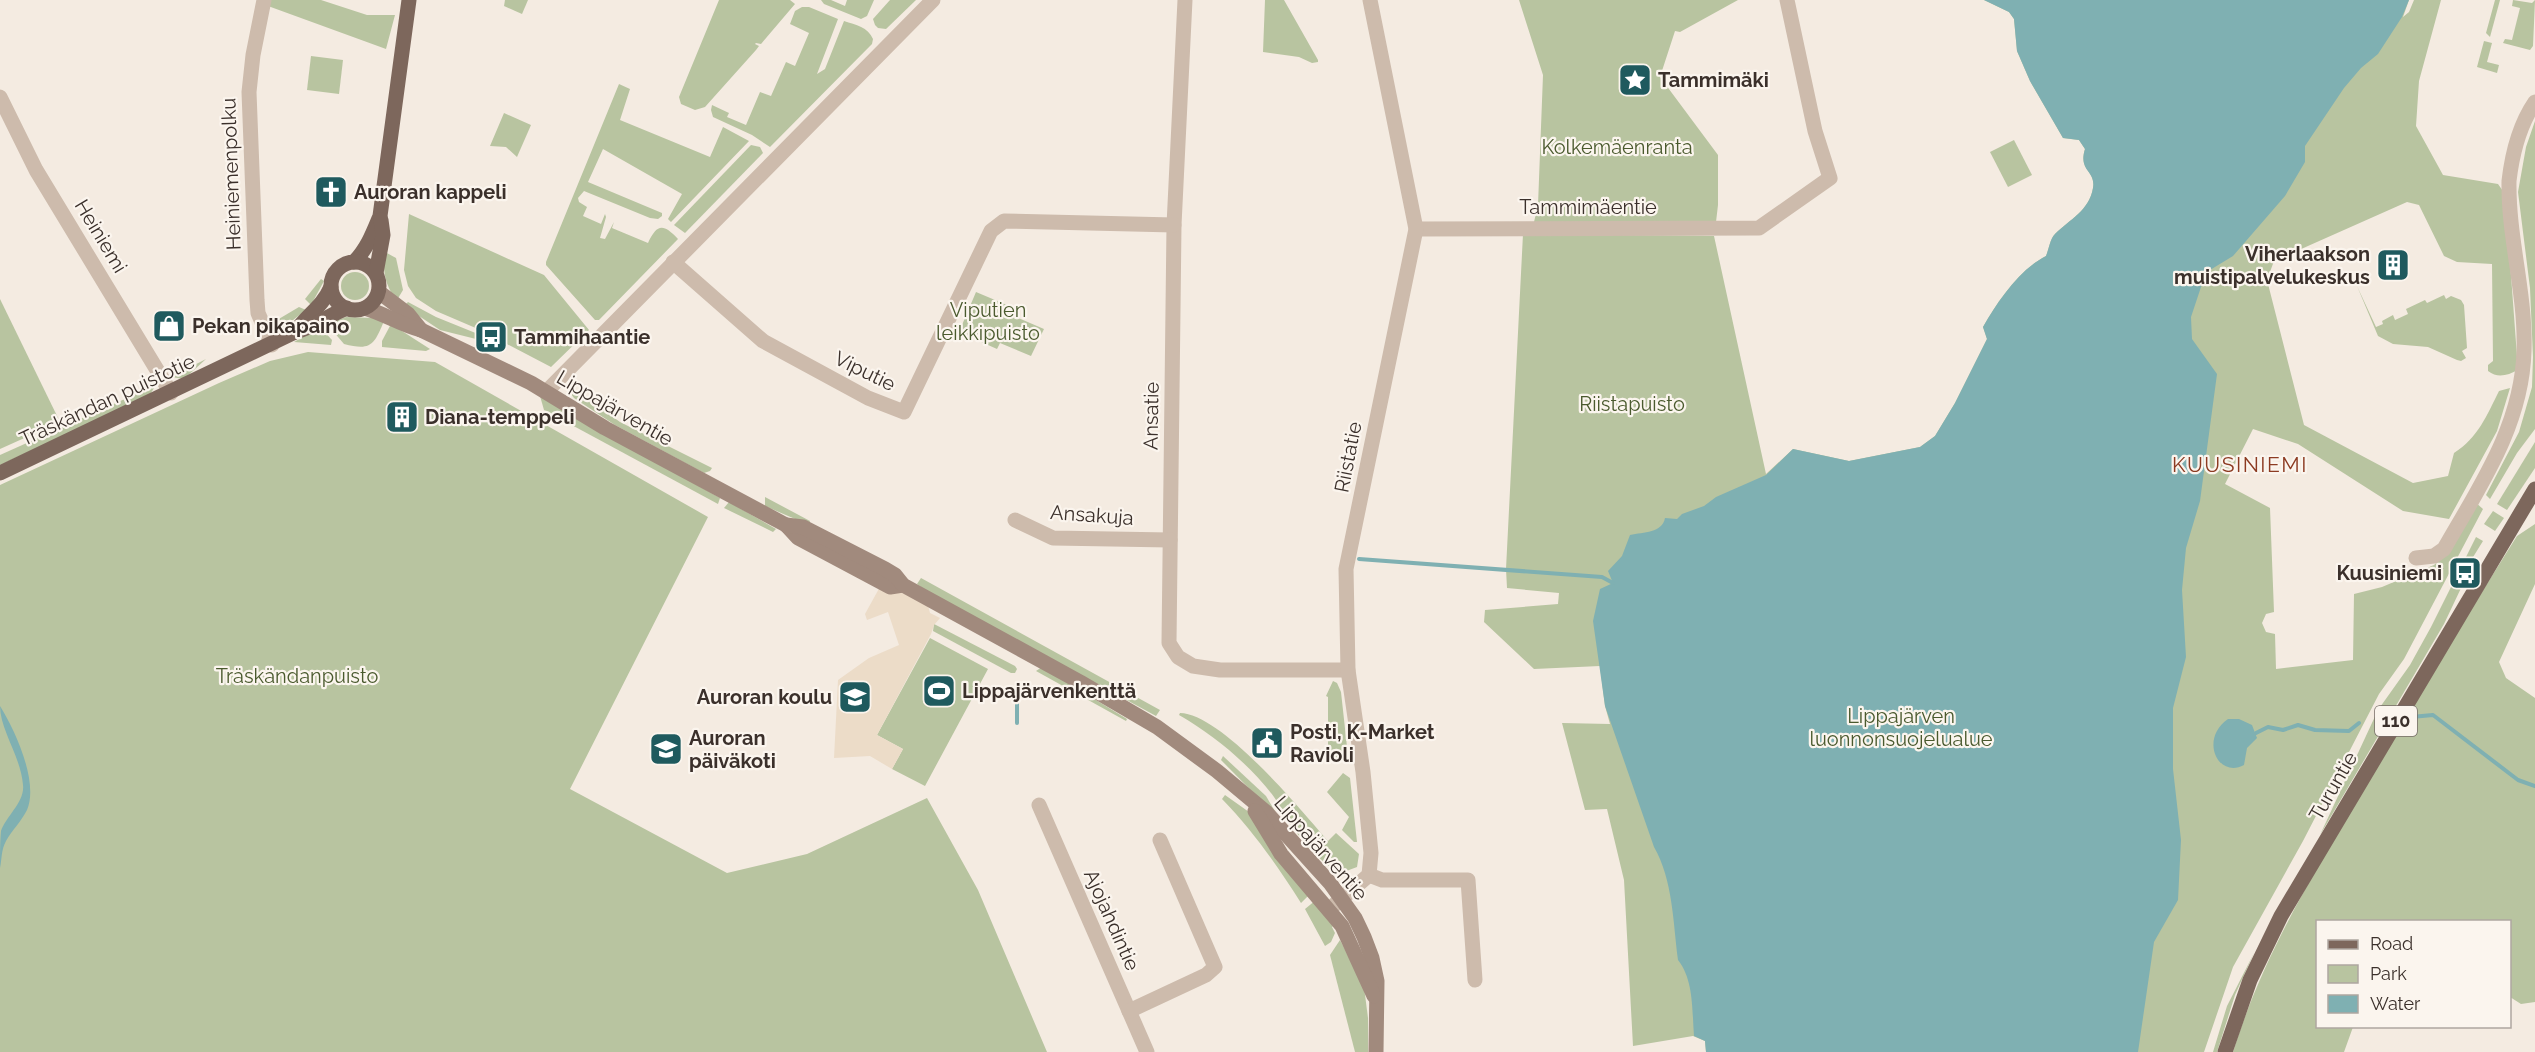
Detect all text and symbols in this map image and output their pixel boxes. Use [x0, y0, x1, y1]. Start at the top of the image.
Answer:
place icon: Tammimäki [1617, 62, 1653, 98]
place label: Tammimäki [1658, 68, 1769, 92]
street label: Heiniemenpolku [216, 97, 246, 251]
park label: Kolkemäenranta [1541, 135, 1693, 159]
church icon: Auroran kappeli [313, 174, 349, 210]
place label: Auroran kappeli [354, 180, 507, 204]
street label: Heiniemi [70, 195, 132, 277]
street label: Tammimäentie [1519, 195, 1657, 219]
place label: Viherlaakson muistipalvelukeskus [2174, 242, 2370, 289]
building icon: Viherlaakson muistipalvelukeskus [2375, 247, 2411, 283]
park label: Viputien leikkipuisto [936, 298, 1040, 345]
shop icon: Pekan pikapaino [151, 308, 187, 344]
place label: Pekan pikapaino [192, 314, 349, 338]
bus stop icon: Tammihaantie [473, 319, 509, 355]
place label: Tammihaantie [514, 325, 650, 349]
street label: Viputie [831, 346, 900, 396]
street label: Träskändan puistotie [16, 349, 199, 451]
street label: Lippajärventie [553, 365, 678, 451]
street label: Ansatie [1138, 381, 1164, 450]
park label: Riistapuisto [1579, 392, 1685, 416]
building icon: Diana-temppeli [384, 399, 420, 435]
place label: Diana-temppeli [425, 405, 575, 429]
street label: Riistatie [1329, 419, 1367, 494]
district label: KUUSINIEMI [2172, 452, 2308, 477]
street label: Ansakuja [1049, 500, 1135, 530]
bus stop icon: Kuusiniemi [2447, 555, 2483, 591]
place label: Kuusiniemi [2336, 561, 2442, 585]
park label: Träskändanpuisto [216, 664, 378, 688]
sports icon: Lippajärvenkenttä [921, 673, 957, 709]
school or university icon: Auroran koulu [837, 679, 873, 715]
place label: Lippajärvenkenttä [962, 679, 1136, 703]
place label: Auroran koulu [697, 685, 832, 709]
park label: Lippajärven luonnonsuojelualue [1809, 704, 1993, 751]
road number: 110 [2375, 706, 2417, 736]
place label: Posti, K-Market Ravioli [1290, 720, 1435, 767]
public building icon: Posti, K-Market Ravioli [1249, 725, 1285, 761]
place label: Auroran päiväkoti [689, 726, 776, 773]
school or university icon: Auroran päiväkoti [648, 731, 684, 767]
street label: Turuntie [2304, 747, 2362, 825]
street label: Lippajärventie [1269, 791, 1373, 905]
street label: Ajojahdintie [1079, 866, 1145, 975]
legend [2316, 920, 2511, 1028]
text: Road [2370, 933, 2413, 954]
text: Park [2370, 963, 2407, 984]
text: Water [2370, 993, 2421, 1014]

